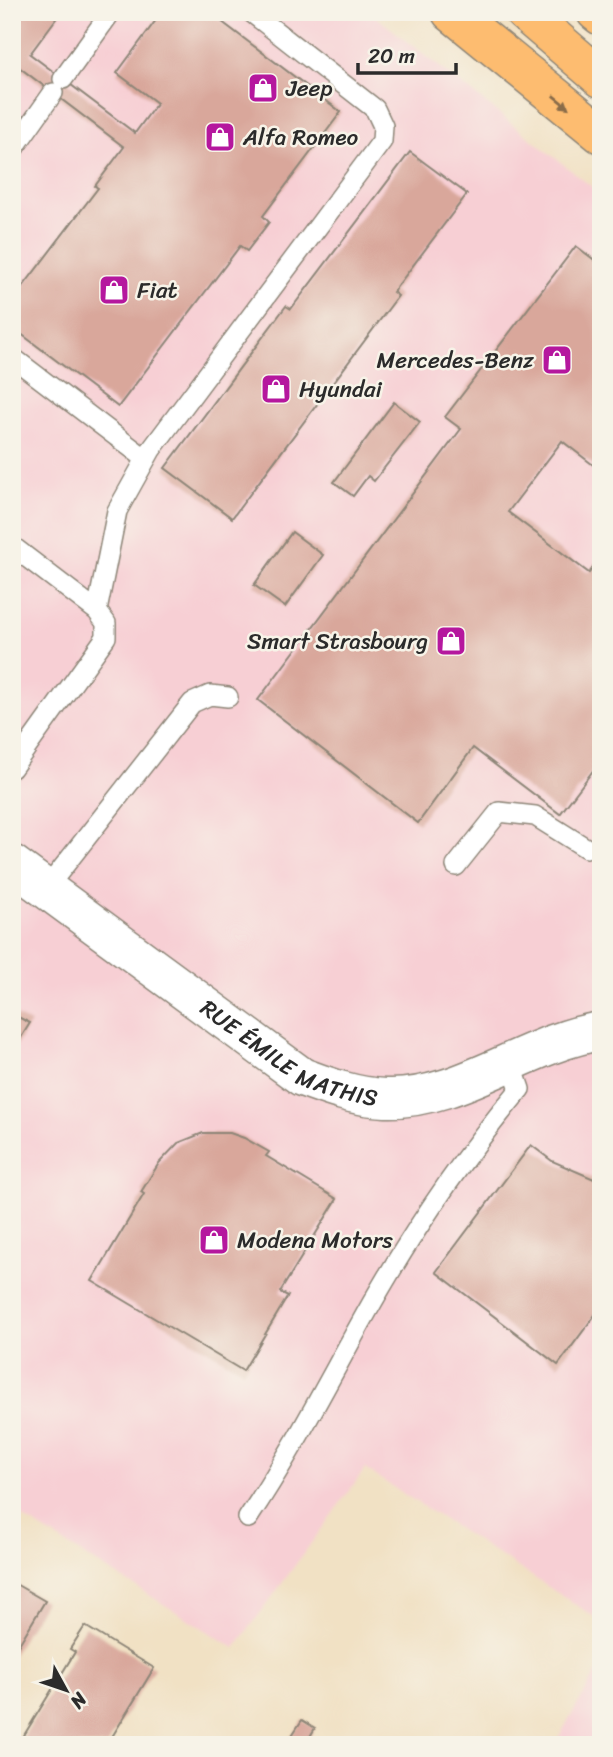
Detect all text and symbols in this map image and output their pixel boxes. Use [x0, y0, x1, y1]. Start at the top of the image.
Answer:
scale bar [358, 32, 456, 76]
text: 20 m [368, 37, 415, 75]
place label: Jeep [285, 68, 333, 109]
shop icon: Jeep [246, 71, 280, 105]
one-way arrow [552, 94, 570, 109]
place label: Alfa Romeo [242, 117, 359, 158]
shop icon: Alfa Romeo [203, 120, 237, 154]
place label: Fiat [137, 270, 177, 311]
shop icon: Fiat [97, 273, 131, 307]
place label: Mercedes-Benz [377, 340, 534, 381]
shop icon: Mercedes-Benz [540, 343, 574, 377]
place label: Hyundai [299, 369, 383, 410]
shop icon: Hyundai [259, 372, 293, 406]
place label: Smart Strasbourg [247, 621, 428, 662]
shop icon: Smart Strasbourg [434, 624, 468, 658]
street label: RUE ÉMILE MATHIS [191, 988, 380, 1118]
place label: Modena Motors [237, 1220, 393, 1261]
shop icon: Modena Motors [197, 1223, 231, 1257]
north arrow [32, 1656, 102, 1726]
text: N [61, 1684, 96, 1717]

